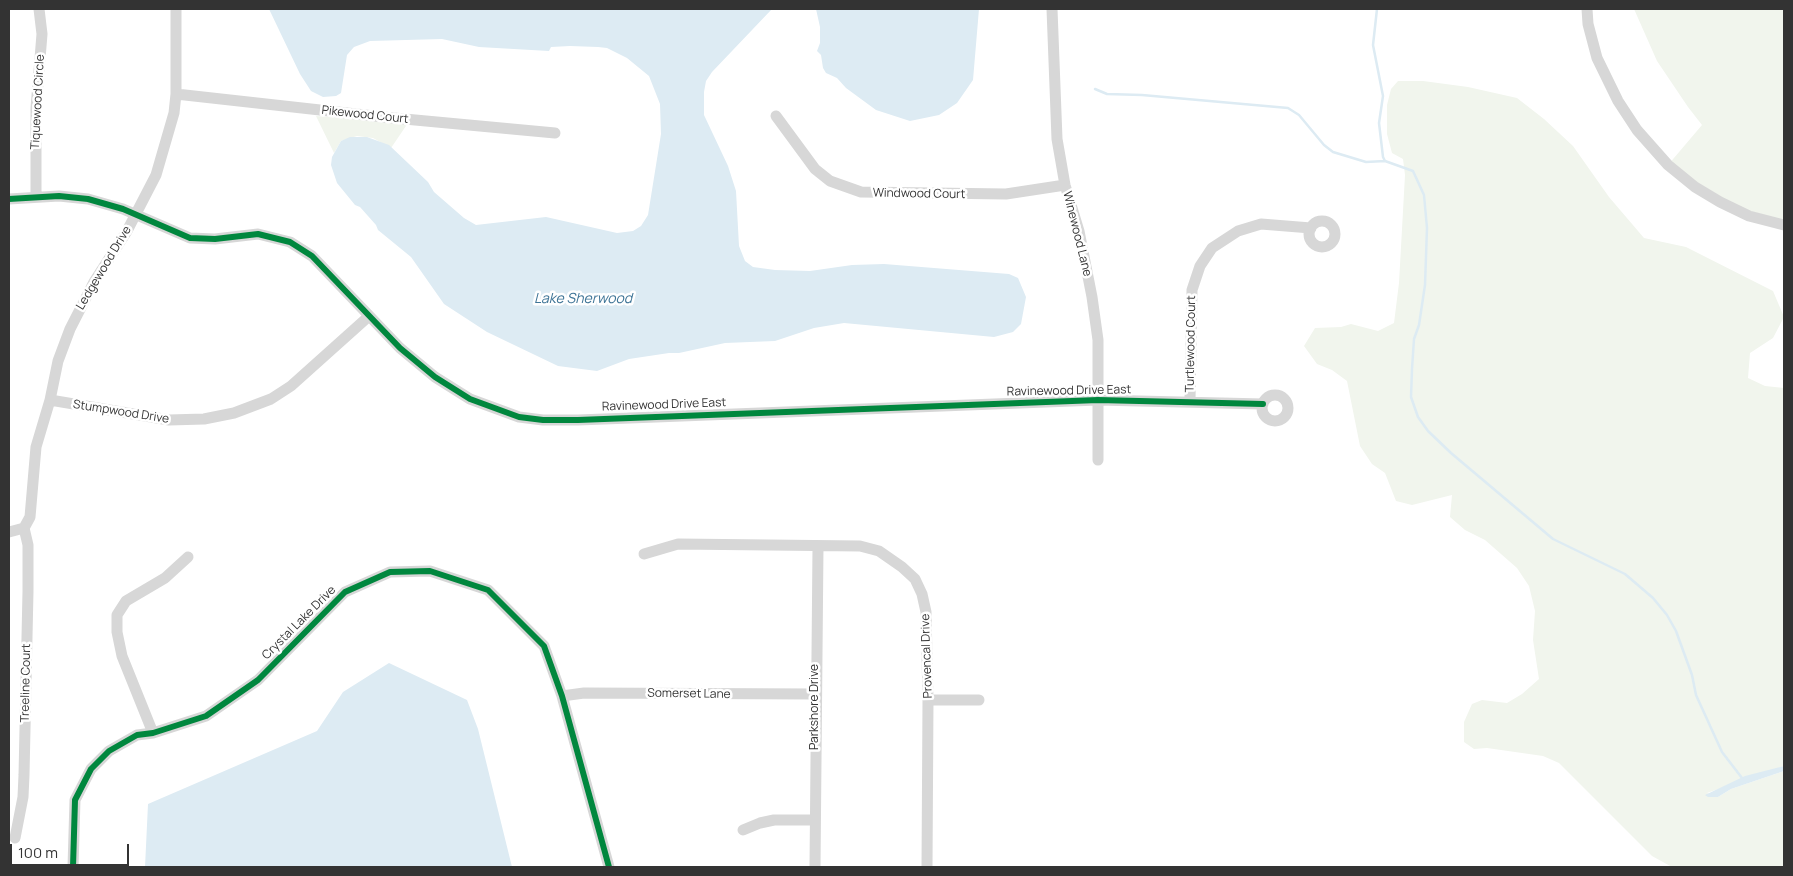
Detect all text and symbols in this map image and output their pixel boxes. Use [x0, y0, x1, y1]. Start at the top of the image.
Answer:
street label: Tiquewood Circle [28, 54, 48, 150]
street label: Pikewood Court [321, 103, 409, 127]
street label: Windwood Court [873, 186, 965, 202]
street label: Winewood Lane [1059, 190, 1095, 278]
street label: Ledgewood Drive [73, 224, 135, 312]
water label: Lake Sherwood [534, 291, 632, 307]
street label: Turtlewood Court [1183, 295, 1199, 393]
street label: Ravinewood Drive East [1007, 383, 1131, 399]
street label: Ravinewood Drive East [602, 396, 726, 414]
street label: Stumpwood Drive [72, 397, 170, 427]
street label: Crystal Lake Drive [259, 583, 339, 663]
street label: Provencal Drive [918, 613, 936, 699]
street label: Treeline Court [18, 643, 34, 723]
street label: Parkshore Drive [808, 664, 822, 750]
street label: Somerset Lane [647, 686, 731, 702]
scale bar [12, 834, 131, 866]
text: 100 m [18, 842, 58, 863]

